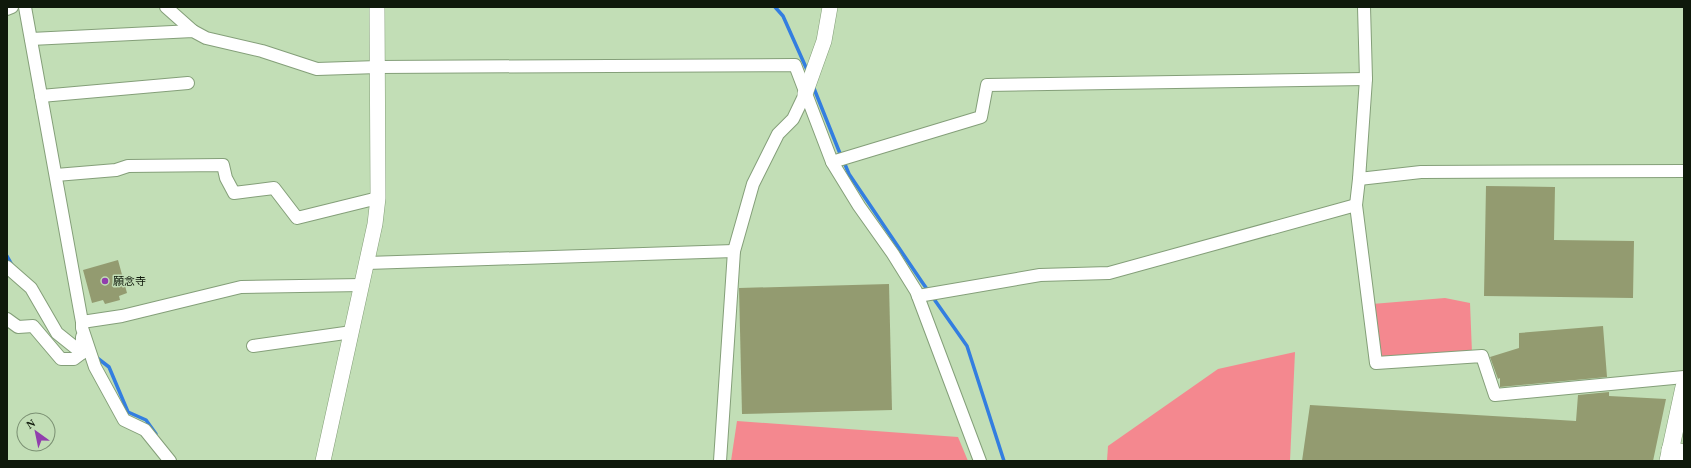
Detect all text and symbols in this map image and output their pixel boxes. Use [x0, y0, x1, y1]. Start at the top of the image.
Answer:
place label: 願念寺 [113, 275, 146, 287]
marker: 願念寺 [100, 276, 110, 286]
north arrow [16, 412, 56, 452]
text: N [24, 416, 37, 431]

